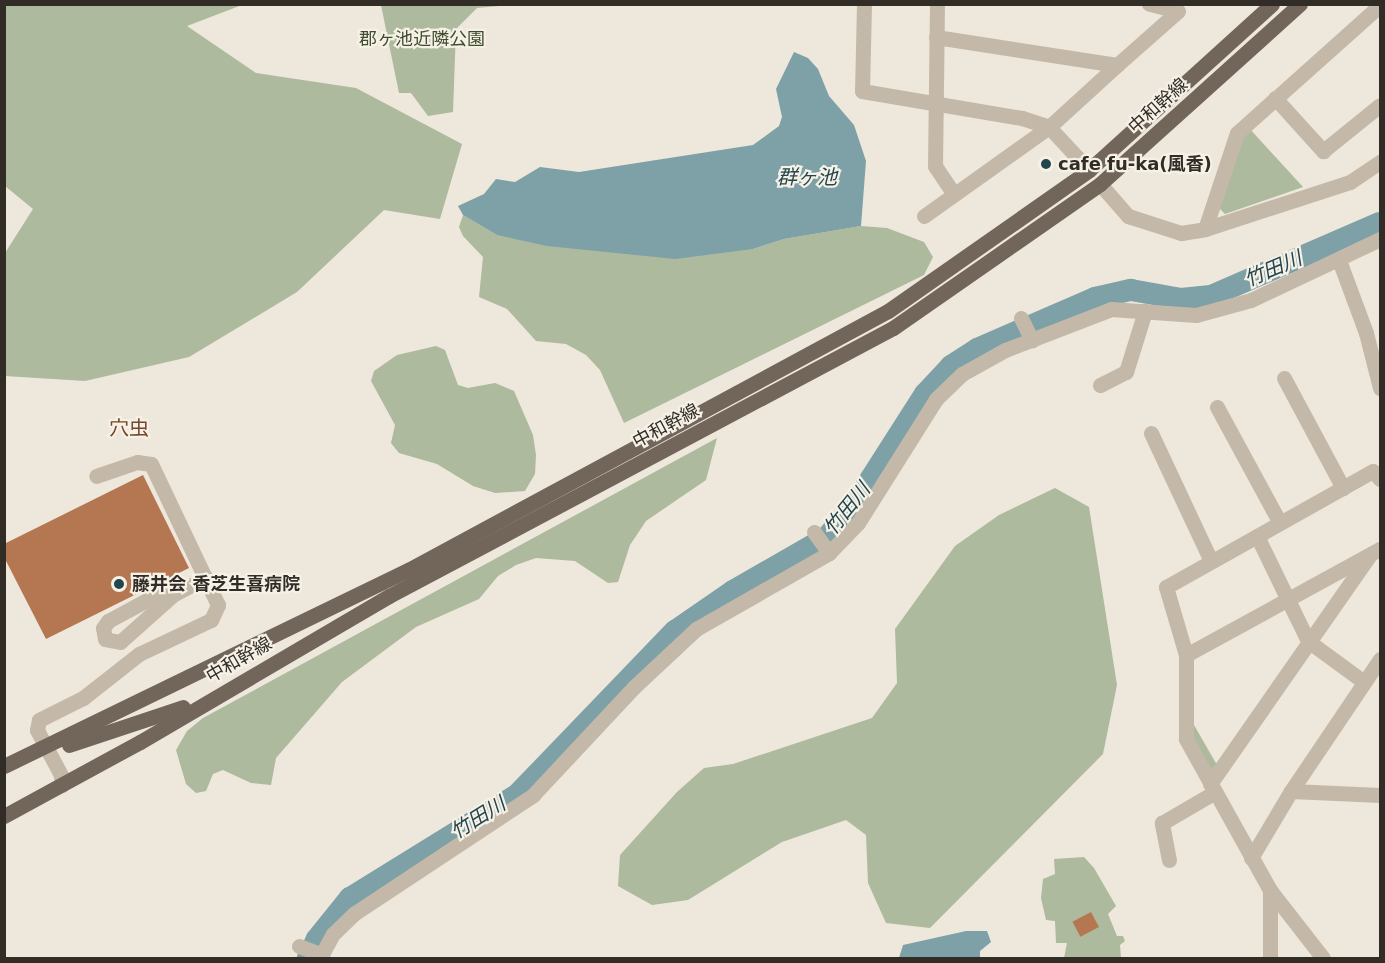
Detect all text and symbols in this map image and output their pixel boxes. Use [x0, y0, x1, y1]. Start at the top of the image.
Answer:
park label: 郡ヶ池近隣公園 [359, 28, 485, 50]
street label: 中和幹線 [1124, 74, 1192, 138]
place label: cafe fu-ka(風香) [1058, 153, 1212, 175]
marker: cafe fu-ka(風香) [1039, 157, 1053, 171]
water label: 群ヶ池 [777, 165, 837, 189]
water label: 竹田川 [1241, 246, 1305, 292]
street label: 中和幹線 [629, 400, 703, 452]
district label: 穴虫 [109, 416, 149, 440]
water label: 竹田川 [819, 478, 875, 540]
place label: 藤井会 香芝生喜病院 [132, 573, 300, 595]
marker: 藤井会 香芝生喜病院 [110, 575, 128, 593]
street label: 中和幹線 [202, 633, 276, 687]
water label: 竹田川 [446, 792, 510, 844]

